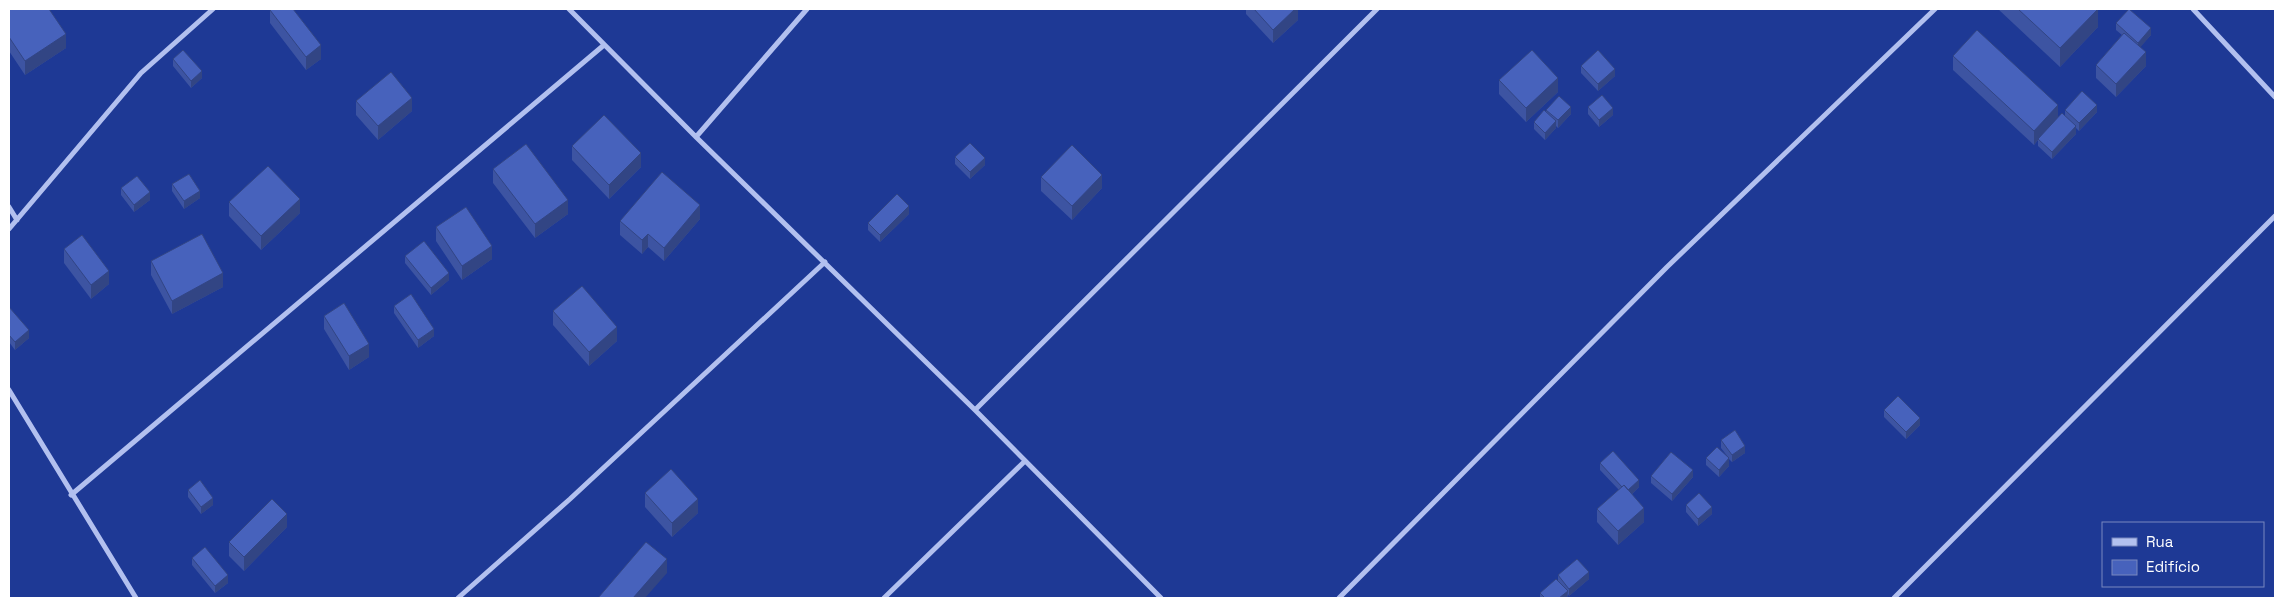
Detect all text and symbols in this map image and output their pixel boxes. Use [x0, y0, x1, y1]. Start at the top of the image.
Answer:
legend [2102, 522, 2264, 587]
text: Rua [2146, 532, 2174, 551]
text: Edifício [2146, 557, 2200, 576]

